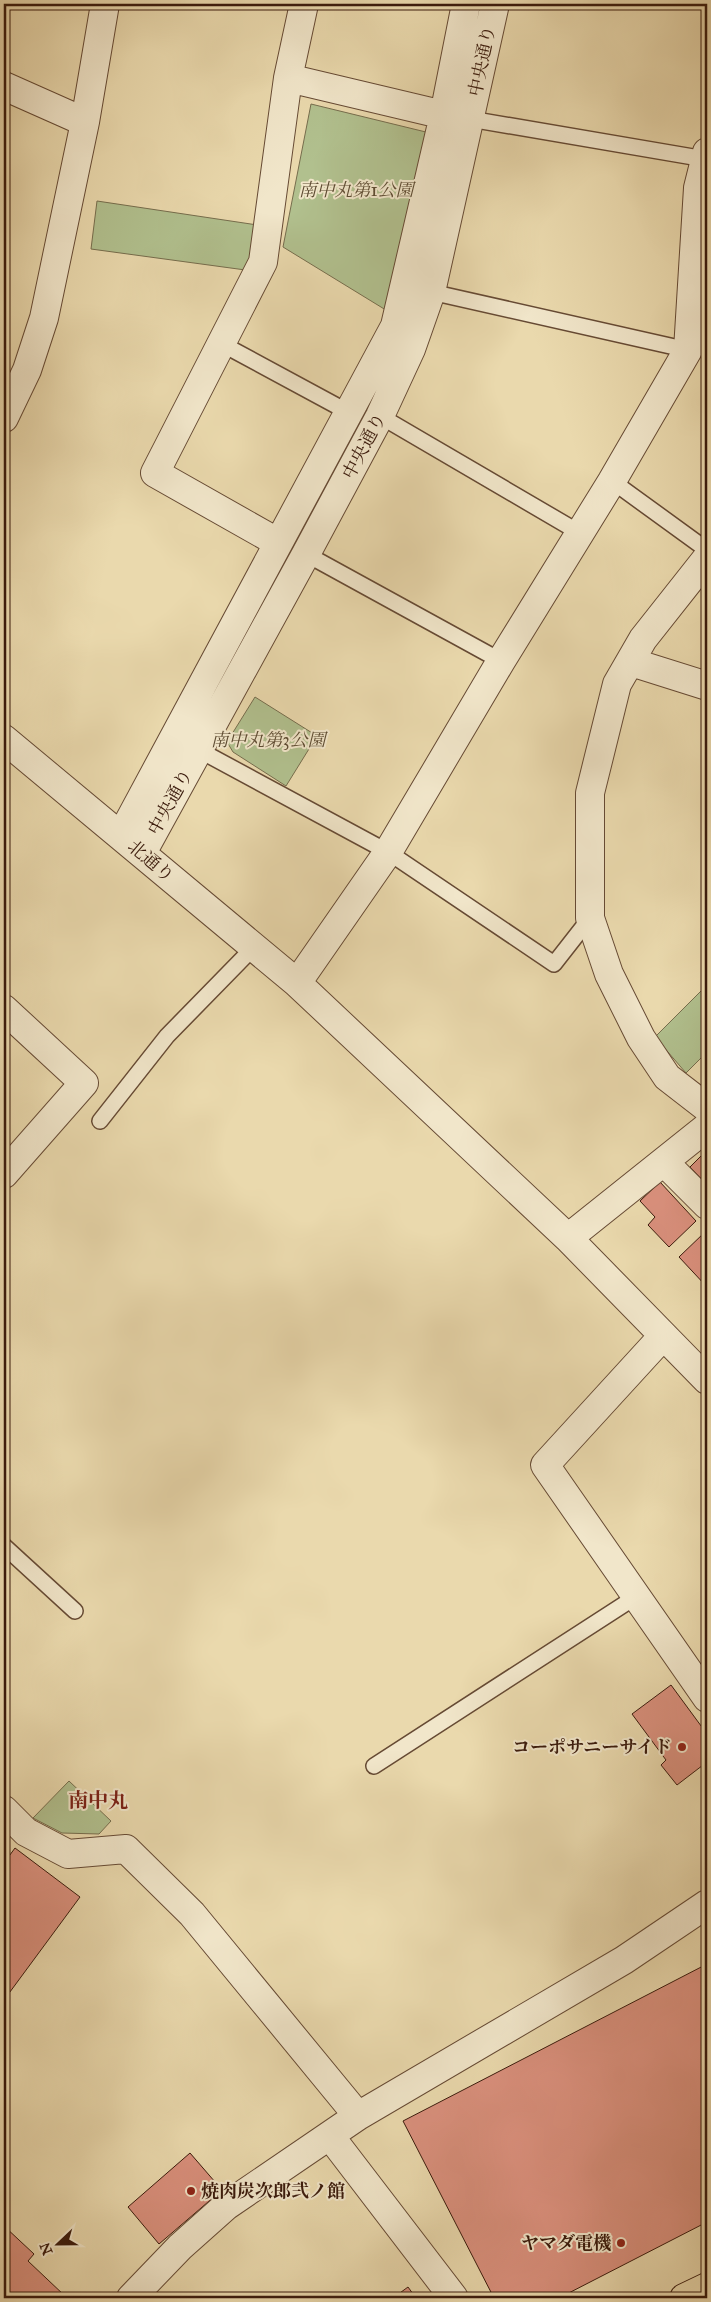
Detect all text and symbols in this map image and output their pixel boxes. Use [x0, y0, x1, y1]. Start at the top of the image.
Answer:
street label: 中央通り [464, 23, 500, 99]
park label: 南中丸第1公園 [298, 179, 417, 201]
street label: 中央通り [337, 409, 391, 483]
park label: 南中丸第3公園 [210, 729, 329, 751]
street label: 中央通り [143, 765, 197, 839]
street label: 北通り [123, 835, 179, 887]
place label: コーポサニーサイド [512, 1736, 672, 1758]
marker: コーポサニーサイド [676, 1741, 688, 1753]
district label: 南中丸 [68, 1788, 128, 1812]
place label: 焼肉炭次郎弐ノ館 [201, 2180, 345, 2202]
marker: 焼肉炭次郎弐ノ館 [185, 2185, 197, 2197]
north arrow [32, 2220, 82, 2270]
place label: ヤマダ電機 [521, 2232, 611, 2254]
marker: ヤマダ電機 [615, 2237, 627, 2249]
text: N [36, 2240, 57, 2257]

